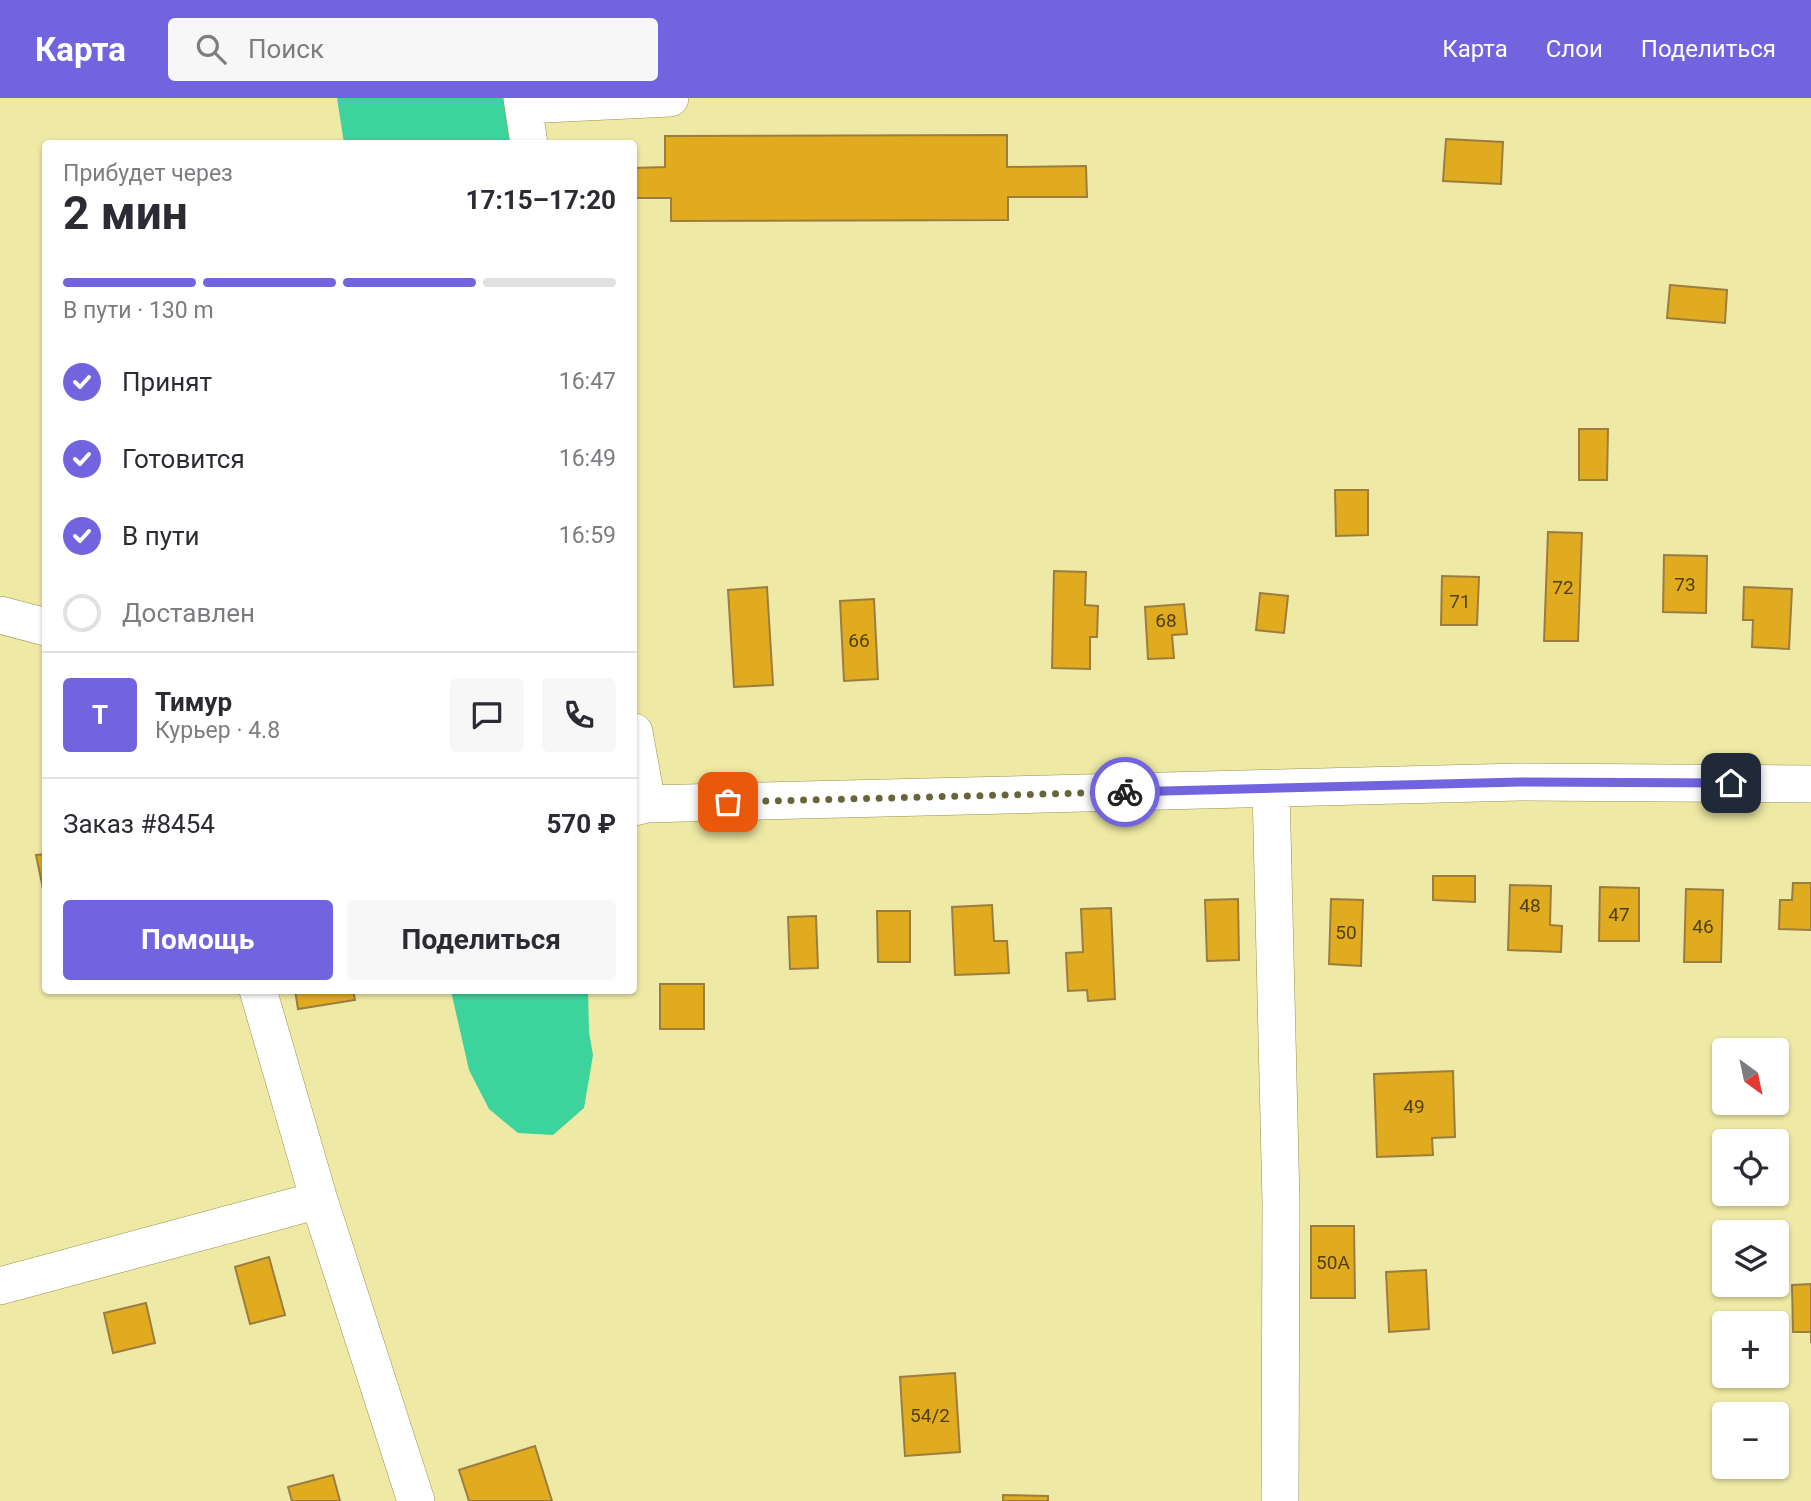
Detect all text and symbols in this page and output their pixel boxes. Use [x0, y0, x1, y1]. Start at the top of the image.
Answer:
search box [168, 18, 658, 81]
text: Карта [35, 30, 126, 69]
icon: search [192, 30, 230, 68]
text: Поиск [248, 34, 324, 64]
text: Карта [1442, 35, 1508, 63]
text: Слои [1546, 35, 1603, 63]
text: Поделиться [1641, 35, 1776, 63]
text: Прибудет через [63, 160, 233, 187]
text: 17:15–17:20 [466, 185, 616, 215]
text: 2 мин [63, 186, 188, 240]
text: В пути · 130 m [63, 297, 214, 324]
icon: check [63, 363, 101, 401]
text: Принят [122, 367, 212, 397]
text: 16:47 [559, 368, 616, 395]
icon: check [63, 440, 101, 478]
text: Готовится [122, 444, 245, 474]
text: 16:49 [559, 445, 616, 472]
icon: check [63, 517, 101, 555]
text: В пути [122, 521, 199, 551]
text: 16:59 [559, 522, 616, 549]
house number: 73 [1674, 573, 1696, 596]
house number: 72 [1552, 576, 1574, 599]
house number: 71 [1449, 590, 1471, 613]
text: Доставлен [122, 598, 255, 628]
house number: 68 [1155, 609, 1177, 632]
house number: 66 [848, 629, 870, 652]
button: chat [450, 678, 524, 752]
button: phone [542, 678, 616, 752]
text: Тимур [155, 687, 232, 717]
text: Т [92, 700, 108, 730]
text: Курьер · 4.8 [155, 717, 280, 744]
pin [1701, 753, 1761, 813]
courier [1090, 757, 1160, 827]
icon: home [1712, 764, 1750, 802]
pin [698, 772, 758, 832]
icon: bike [1106, 773, 1144, 811]
icon: bag [709, 783, 747, 821]
text: Заказ #8454 [63, 809, 215, 839]
text: 570 ₽ [546, 809, 616, 839]
house number: 48 [1519, 894, 1541, 917]
button: Помощь [63, 900, 333, 980]
button: Поделиться [347, 900, 616, 980]
house number: 47 [1608, 903, 1630, 926]
house number: 46 [1692, 915, 1714, 938]
house number: 50 [1335, 921, 1357, 944]
north arrow [1712, 1038, 1788, 1115]
map controls [1712, 1038, 1789, 1479]
house number: 49 [1403, 1095, 1425, 1118]
button: locate [1712, 1129, 1789, 1206]
button: layers [1712, 1220, 1789, 1297]
house number: 50А [1316, 1251, 1350, 1274]
button: + [1712, 1311, 1789, 1388]
button: − [1712, 1402, 1789, 1479]
house number: 54/2 [910, 1404, 950, 1427]

